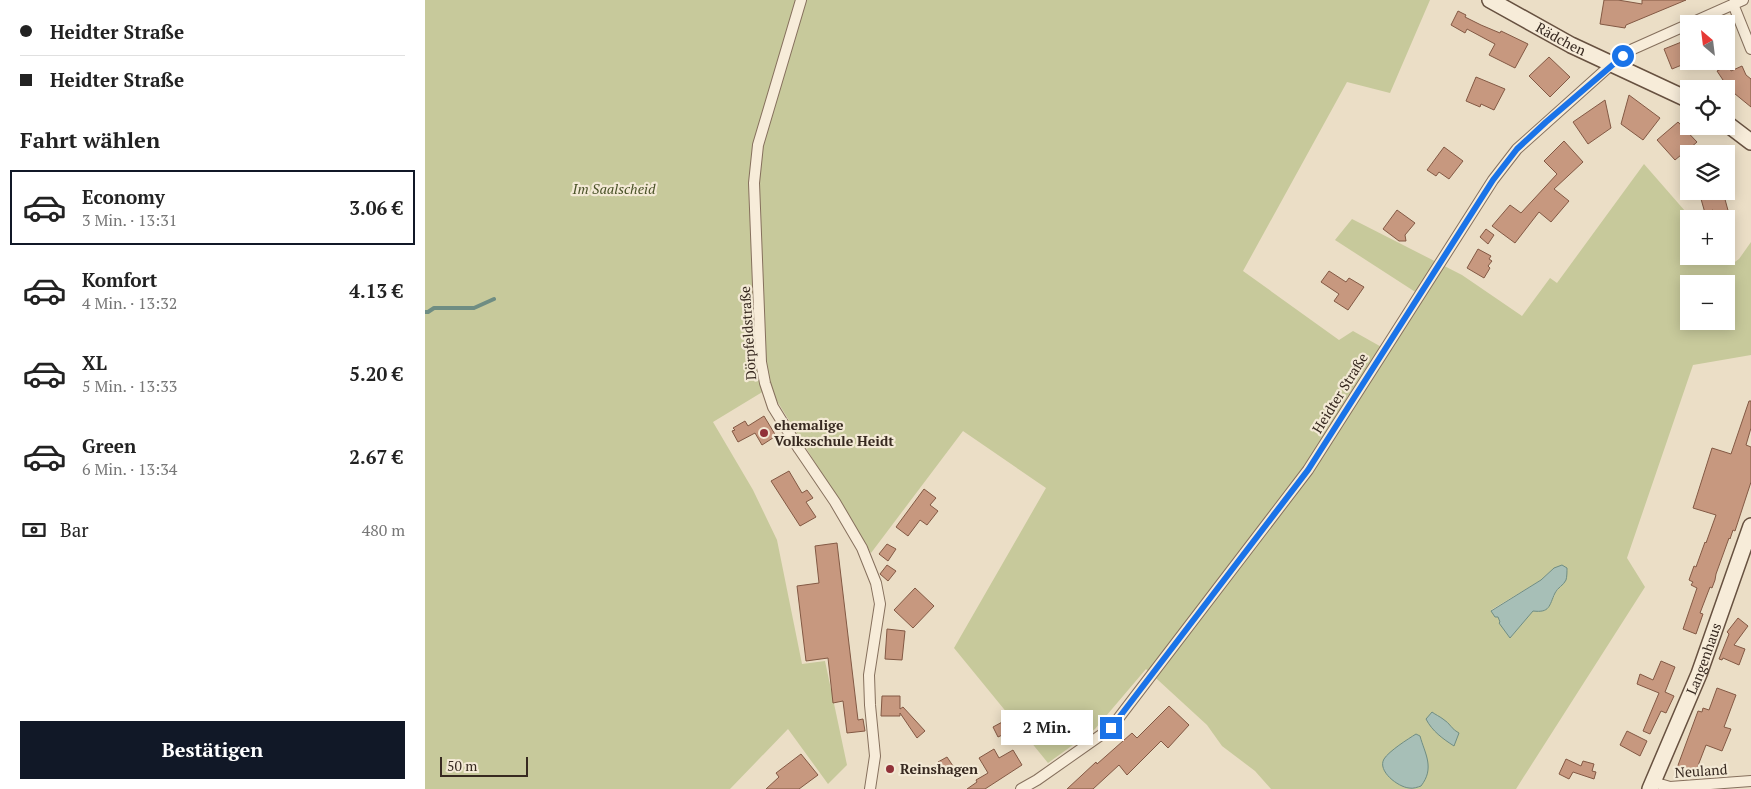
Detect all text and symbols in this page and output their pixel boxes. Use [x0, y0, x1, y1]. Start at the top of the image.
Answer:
north arrow [1680, 15, 1735, 70]
map controls [1680, 15, 1735, 330]
street label: Rädchen [1533, 18, 1590, 60]
text: Heidter Straße [50, 19, 184, 44]
route start [1612, 45, 1634, 67]
text: Heidter Straße [50, 67, 184, 92]
button: locate [1680, 80, 1735, 135]
text: Fahrt wählen [20, 125, 160, 154]
button: layers [1680, 145, 1735, 200]
park label: Im Saalscheid [572, 179, 656, 198]
text: Economy [82, 184, 165, 209]
icon: car [22, 185, 67, 230]
text: 3.06 € [349, 195, 403, 220]
text: 3 Min. · 13:31 [82, 209, 177, 231]
button: + [1680, 210, 1735, 265]
text: Komfort [82, 267, 157, 292]
icon: car [22, 268, 67, 313]
button: − [1680, 275, 1735, 330]
text: 4.13 € [349, 278, 403, 303]
street label: Dörpfeldstraße [735, 285, 760, 381]
text: 4 Min. · 13:32 [82, 292, 177, 314]
street label: Heidter Straße [1307, 349, 1372, 437]
text: XL [82, 350, 107, 375]
icon: car [22, 351, 67, 396]
text: 5.20 € [349, 361, 403, 386]
text: 5 Min. · 13:33 [82, 375, 177, 397]
place label: ehemalige Volksschule Heidt [774, 415, 894, 450]
marker: ehemalige Volksschule Heidt [758, 427, 770, 439]
text: Green [82, 433, 136, 458]
icon: car [22, 434, 67, 479]
text: 2.67 € [349, 444, 403, 469]
text: 6 Min. · 13:34 [82, 458, 177, 480]
icon: cash [20, 516, 48, 544]
text: Bar [60, 517, 89, 542]
text: 480 m [362, 519, 405, 541]
street label: Langenhaus [1681, 620, 1725, 697]
callout: 2 Min. [1001, 710, 1093, 746]
text: 2 Min. [1023, 716, 1071, 738]
route end [1100, 717, 1122, 739]
button: Bestätigen [20, 721, 405, 779]
scale bar [440, 754, 527, 777]
text: 50 m [447, 756, 477, 775]
place label: Reinshagen [900, 759, 978, 778]
street label: Neuland [1674, 759, 1728, 782]
marker: Reinshagen [884, 763, 896, 775]

